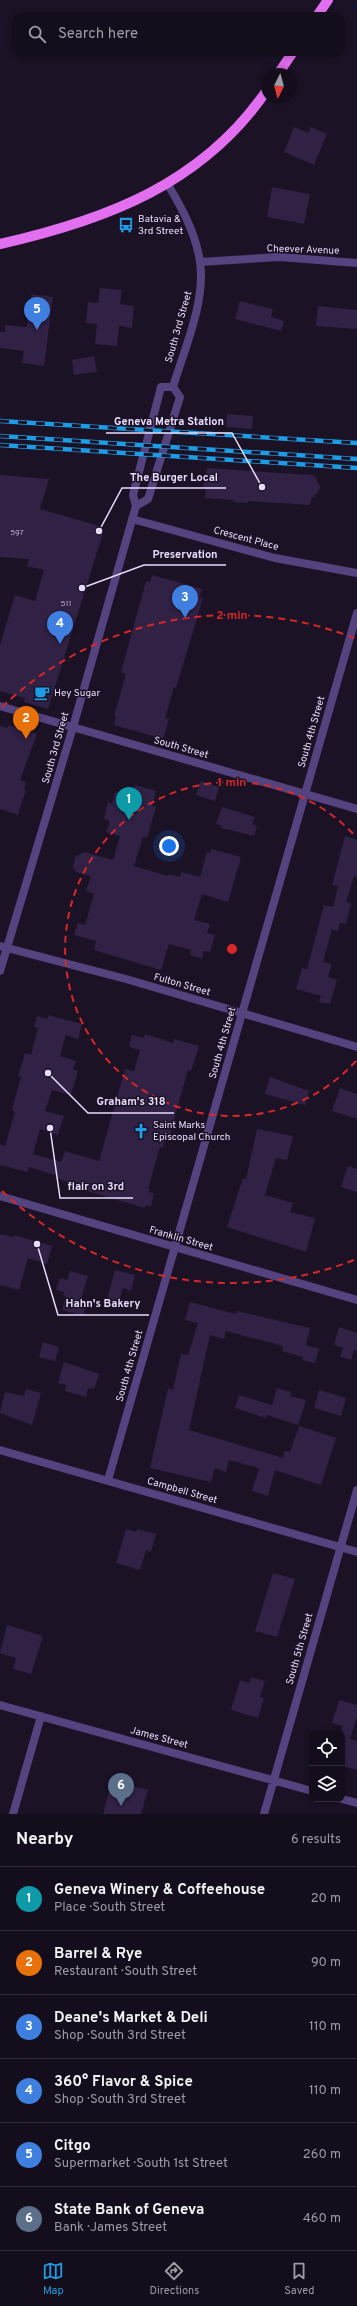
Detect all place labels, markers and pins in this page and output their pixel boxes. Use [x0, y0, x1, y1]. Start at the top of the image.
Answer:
place label: Batavia & 3rd Street [138, 213, 183, 238]
bus stop icon: Batavia & 3rd Street [117, 216, 135, 234]
pin: 5 [24, 297, 50, 330]
callout: Geneva Metra Station [106, 410, 232, 433]
callout: The Burger Local [122, 465, 226, 488]
callout: Preservation [144, 542, 226, 565]
pin: 3 [172, 585, 198, 618]
pin: 4 [47, 611, 73, 644]
cafe icon: Hey Sugar [33, 684, 51, 702]
place label: Hey Sugar [54, 687, 101, 700]
pin: 2 [13, 706, 39, 739]
pin: 1 [116, 787, 142, 820]
centre of rings [225, 942, 239, 956]
callout: Graham's 318 [88, 1090, 174, 1113]
place label: Saint Marks Episcopal Church [153, 1119, 230, 1144]
church icon: Saint Marks Episcopal Church [132, 1122, 150, 1140]
callout: flair on 3rd [60, 1175, 133, 1198]
callout: Hahn's Bakery [58, 1292, 149, 1315]
pin: 6 [108, 1773, 134, 1806]

